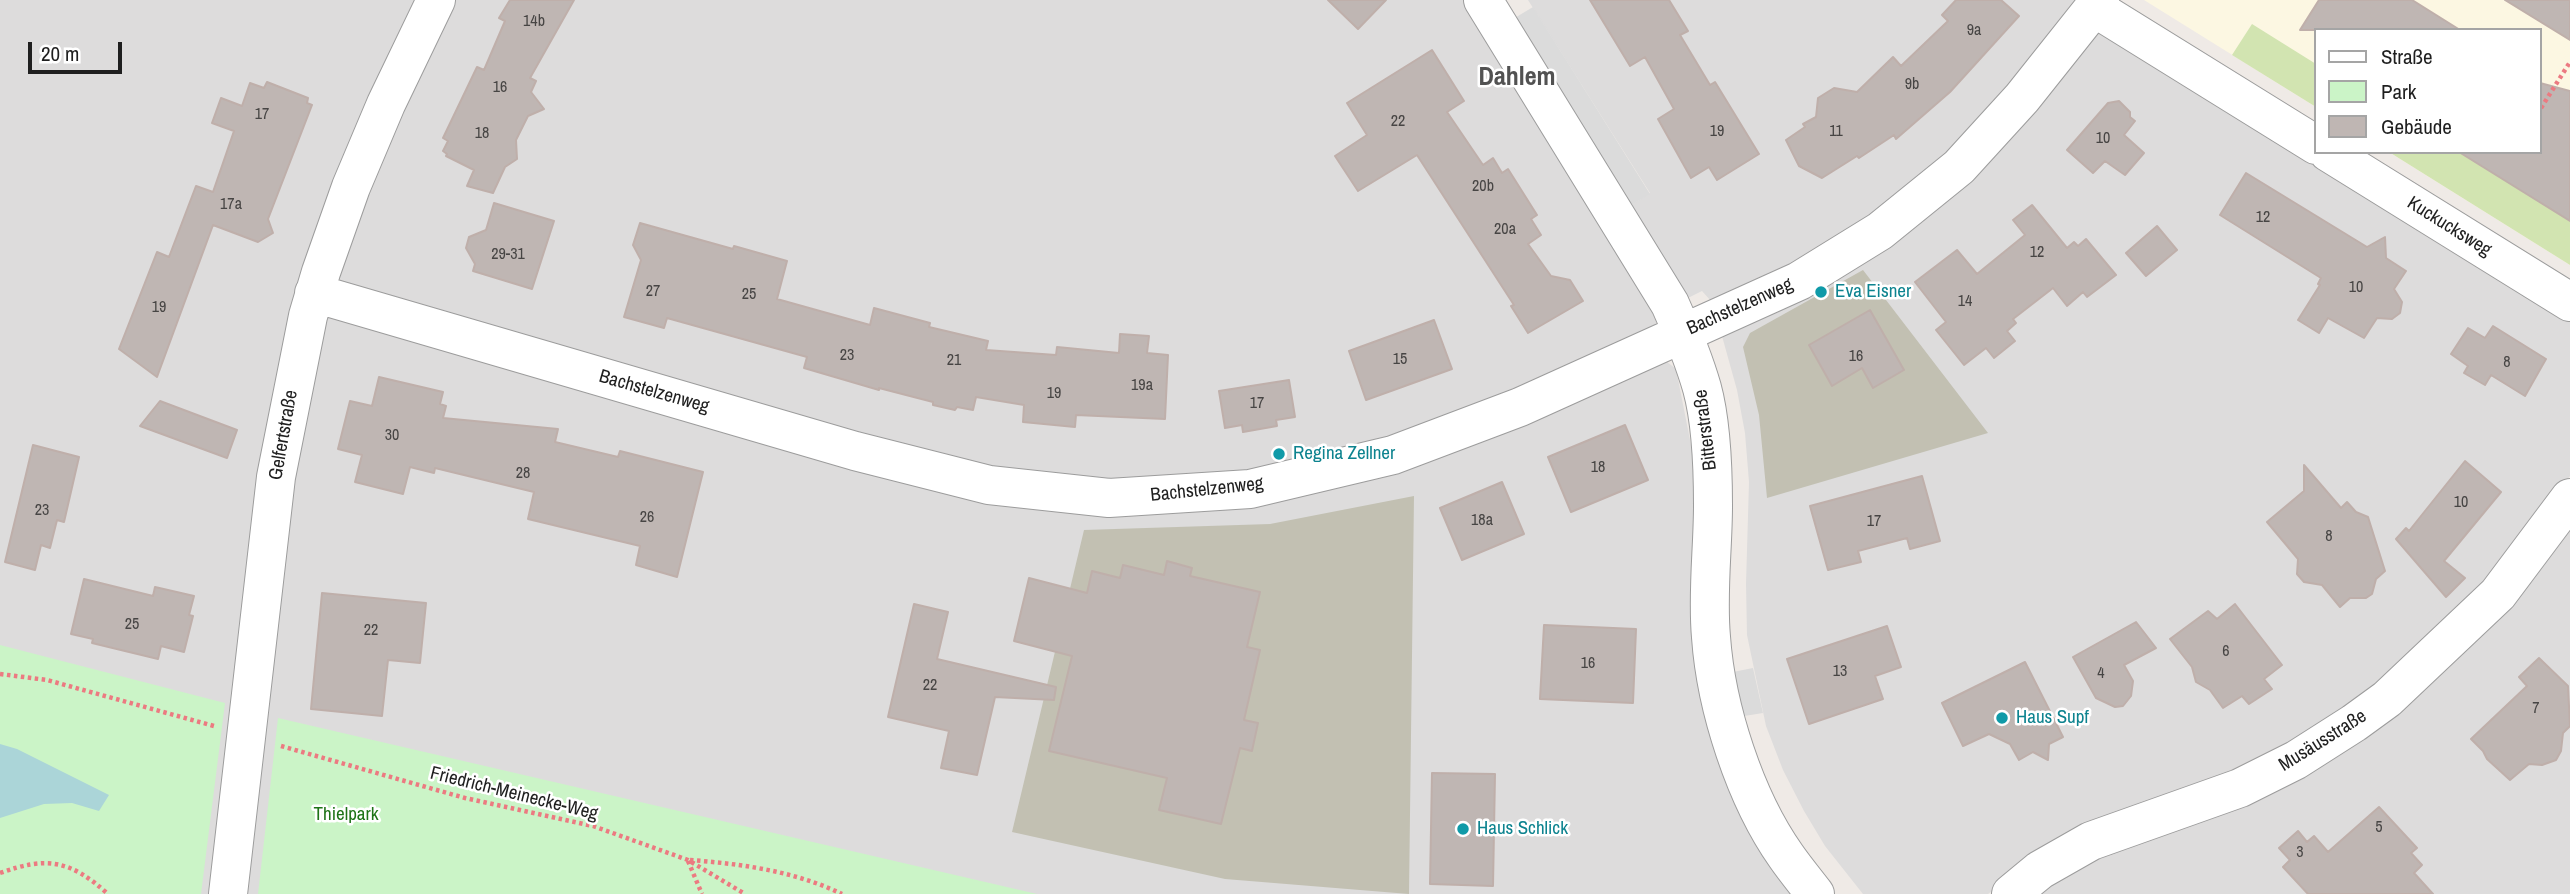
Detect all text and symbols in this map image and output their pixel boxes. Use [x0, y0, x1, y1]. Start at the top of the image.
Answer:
house number: 14b [523, 12, 545, 32]
house number: 9a [1967, 21, 1981, 41]
scale bar [32, 28, 126, 72]
legend [2314, 28, 2542, 154]
text: 20 m [41, 39, 79, 68]
text: Straße [2381, 42, 2433, 71]
district label: Dahlem [1478, 62, 1556, 94]
house number: 9b [1905, 75, 1919, 95]
text: Park [2381, 77, 2416, 106]
house number: 16 [493, 78, 507, 98]
house number: 17 [255, 105, 269, 125]
house number: 22 [1391, 112, 1405, 132]
text: Gebäude [2381, 112, 2452, 141]
house number: 19 [1710, 122, 1724, 142]
house number: 11 [1829, 122, 1843, 142]
house number: 18 [475, 124, 489, 144]
house number: 10 [2096, 129, 2110, 149]
house number: 20b [1472, 177, 1494, 197]
street label: Kuckucksweg [2403, 192, 2495, 262]
house number: 17a [220, 195, 242, 215]
house number: 12 [2256, 208, 2270, 228]
house number: 20a [1494, 220, 1516, 240]
house number: 12 [2030, 243, 2044, 263]
house number: 29-31 [491, 245, 525, 265]
street label: Bachstelzenweg [1684, 274, 1796, 340]
house number: 10 [2349, 278, 2363, 298]
place label: Eva Eisner [1835, 281, 1911, 303]
house number: 27 [646, 282, 660, 302]
marker: Eva Eisner [1813, 284, 1829, 300]
house number: 25 [742, 285, 756, 305]
house number: 14 [1958, 292, 1972, 312]
house number: 19 [152, 298, 166, 318]
house number: 23 [840, 346, 854, 366]
house number: 16 [1849, 347, 1863, 367]
house number: 15 [1393, 350, 1407, 370]
house number: 21 [947, 351, 961, 371]
house number: 8 [2503, 353, 2511, 373]
street label: Bachstelzenweg [596, 365, 712, 419]
house number: 19a [1131, 376, 1153, 396]
house number: 19 [1047, 384, 1061, 404]
street label: Gelfertstraße [265, 388, 303, 482]
street label: Bitterstraße [1690, 388, 1722, 472]
house number: 17 [1250, 394, 1264, 414]
house number: 30 [385, 426, 399, 446]
place label: Regina Zellner [1293, 443, 1395, 465]
marker: Regina Zellner [1271, 446, 1287, 462]
house number: 18 [1591, 458, 1605, 478]
house number: 28 [516, 464, 530, 484]
street label: Bachstelzenweg [1149, 473, 1265, 507]
house number: 10 [2454, 493, 2468, 513]
house number: 23 [35, 501, 49, 521]
house number: 26 [640, 508, 654, 528]
house number: 18a [1471, 511, 1493, 531]
house number: 17 [1867, 512, 1881, 532]
house number: 8 [2325, 527, 2333, 547]
house number: 25 [125, 615, 139, 635]
house number: 22 [364, 621, 378, 641]
house number: 6 [2222, 642, 2230, 662]
house number: 16 [1581, 654, 1595, 674]
house number: 13 [1833, 662, 1847, 682]
house number: 4 [2097, 664, 2105, 684]
house number: 22 [923, 676, 937, 696]
house number: 7 [2532, 699, 2540, 719]
street label: Musäusstraße [2275, 705, 2371, 777]
place label: Haus Supf [2016, 707, 2089, 729]
marker: Haus Supf [1994, 710, 2010, 726]
street label: Friedrich-Meinecke-Weg [428, 762, 600, 826]
park label: Thielpark [314, 804, 378, 826]
place label: Haus Schlick [1477, 818, 1568, 840]
house number: 5 [2375, 818, 2383, 838]
marker: Haus Schlick [1455, 821, 1471, 837]
house number: 3 [2296, 843, 2304, 863]

